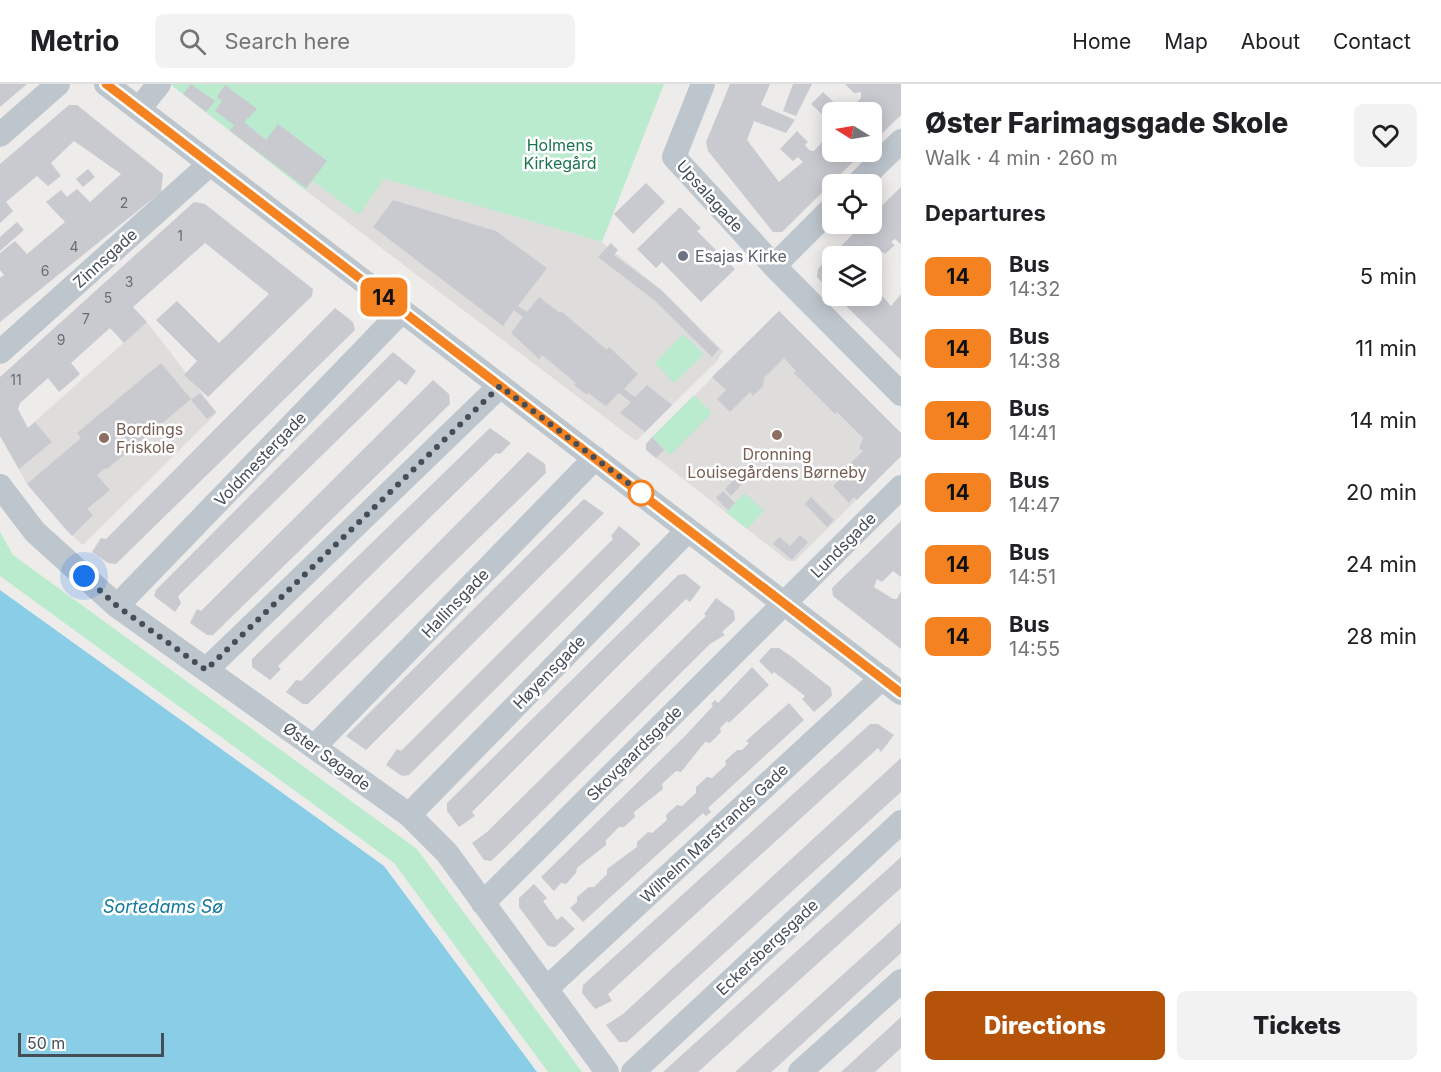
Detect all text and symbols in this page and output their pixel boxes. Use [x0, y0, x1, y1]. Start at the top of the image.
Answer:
search box [155, 14, 575, 68]
text: Metrio [30, 24, 119, 58]
icon: search [176, 25, 209, 58]
text: Search here [224, 28, 350, 54]
text: Home [1072, 29, 1131, 54]
text: Map [1164, 29, 1208, 54]
text: About [1241, 29, 1300, 54]
text: Contact [1333, 29, 1411, 54]
north arrow [822, 102, 882, 162]
map controls [822, 102, 882, 306]
button: heart [1354, 104, 1417, 167]
text: Øster Farimagsgade Skole [925, 106, 1288, 140]
park label: Holmens Kirkegård [523, 135, 597, 173]
text: Walk · 4 min · 260 m [925, 146, 1118, 170]
street label: Upsalagade [672, 156, 748, 236]
button: locate [822, 174, 882, 234]
house number: 2 [120, 194, 128, 211]
text: Departures [925, 200, 1046, 226]
street label: Zinnsgade [69, 224, 141, 292]
house number: 1 [177, 227, 183, 244]
house number: 4 [69, 238, 79, 255]
place label: Esajas Kirke [695, 246, 787, 266]
button: layers [822, 246, 882, 306]
marker: Esajas Kirke [676, 249, 690, 263]
text: Bus [1009, 251, 1050, 277]
house number: 6 [41, 262, 49, 279]
text: 5 min [1360, 263, 1417, 289]
text: 14 [946, 264, 970, 289]
house number: 3 [125, 273, 133, 290]
text: 14:32 [1009, 277, 1060, 301]
line badge: 14 [357, 278, 411, 316]
text: 14 [372, 285, 396, 310]
house number: 5 [104, 289, 112, 306]
house number: 7 [82, 310, 90, 327]
text: Bus [1009, 323, 1050, 349]
house number: 9 [57, 331, 65, 348]
text: 11 min [1355, 335, 1417, 361]
text: 14 [946, 336, 970, 361]
text: 14:38 [1009, 349, 1061, 373]
house number: 11 [10, 371, 22, 388]
text: Bus [1009, 395, 1050, 421]
text: 14 min [1350, 407, 1417, 433]
street label: Voldmestergade [210, 408, 310, 510]
text: 14 [946, 408, 970, 433]
place label: Bordings Friskole [116, 419, 183, 457]
text: 14:41 [1009, 421, 1056, 445]
marker: Dronning Louisegårdens Børneby [770, 428, 784, 442]
marker: Bordings Friskole [97, 431, 111, 445]
place label: Dronning Louisegårdens Børneby [687, 444, 867, 482]
text: Bus [1009, 467, 1050, 493]
text: 20 min [1346, 479, 1417, 505]
unlabelled marker [628, 480, 654, 506]
text: 14 [946, 480, 970, 505]
text: 14:47 [1009, 493, 1060, 517]
street label: Lundsgade [806, 508, 880, 582]
text: Bus [1009, 539, 1050, 565]
text: 24 min [1346, 551, 1417, 577]
text: 14 [946, 552, 970, 577]
your location [69, 561, 99, 591]
street label: Hallinsgade [417, 564, 493, 642]
text: 14:51 [1009, 565, 1056, 589]
text: Bus [1009, 611, 1050, 637]
text: 28 min [1346, 623, 1417, 649]
text: 14 [946, 624, 970, 649]
street label: Høyensgade [509, 631, 589, 713]
text: 14:55 [1009, 637, 1060, 661]
street label: Skovgaardsgade [582, 701, 686, 805]
street label: Øster Søgade [279, 718, 375, 794]
street label: Wilhelm Marstrands Gade [636, 759, 792, 907]
street label: Eckersbergsgade [712, 895, 822, 999]
water label: Sortedams Sø [103, 896, 223, 917]
button: Directions [925, 991, 1165, 1060]
button: Tickets [1177, 991, 1417, 1060]
scale bar [18, 1030, 164, 1058]
text: 50 m [27, 1033, 65, 1053]

